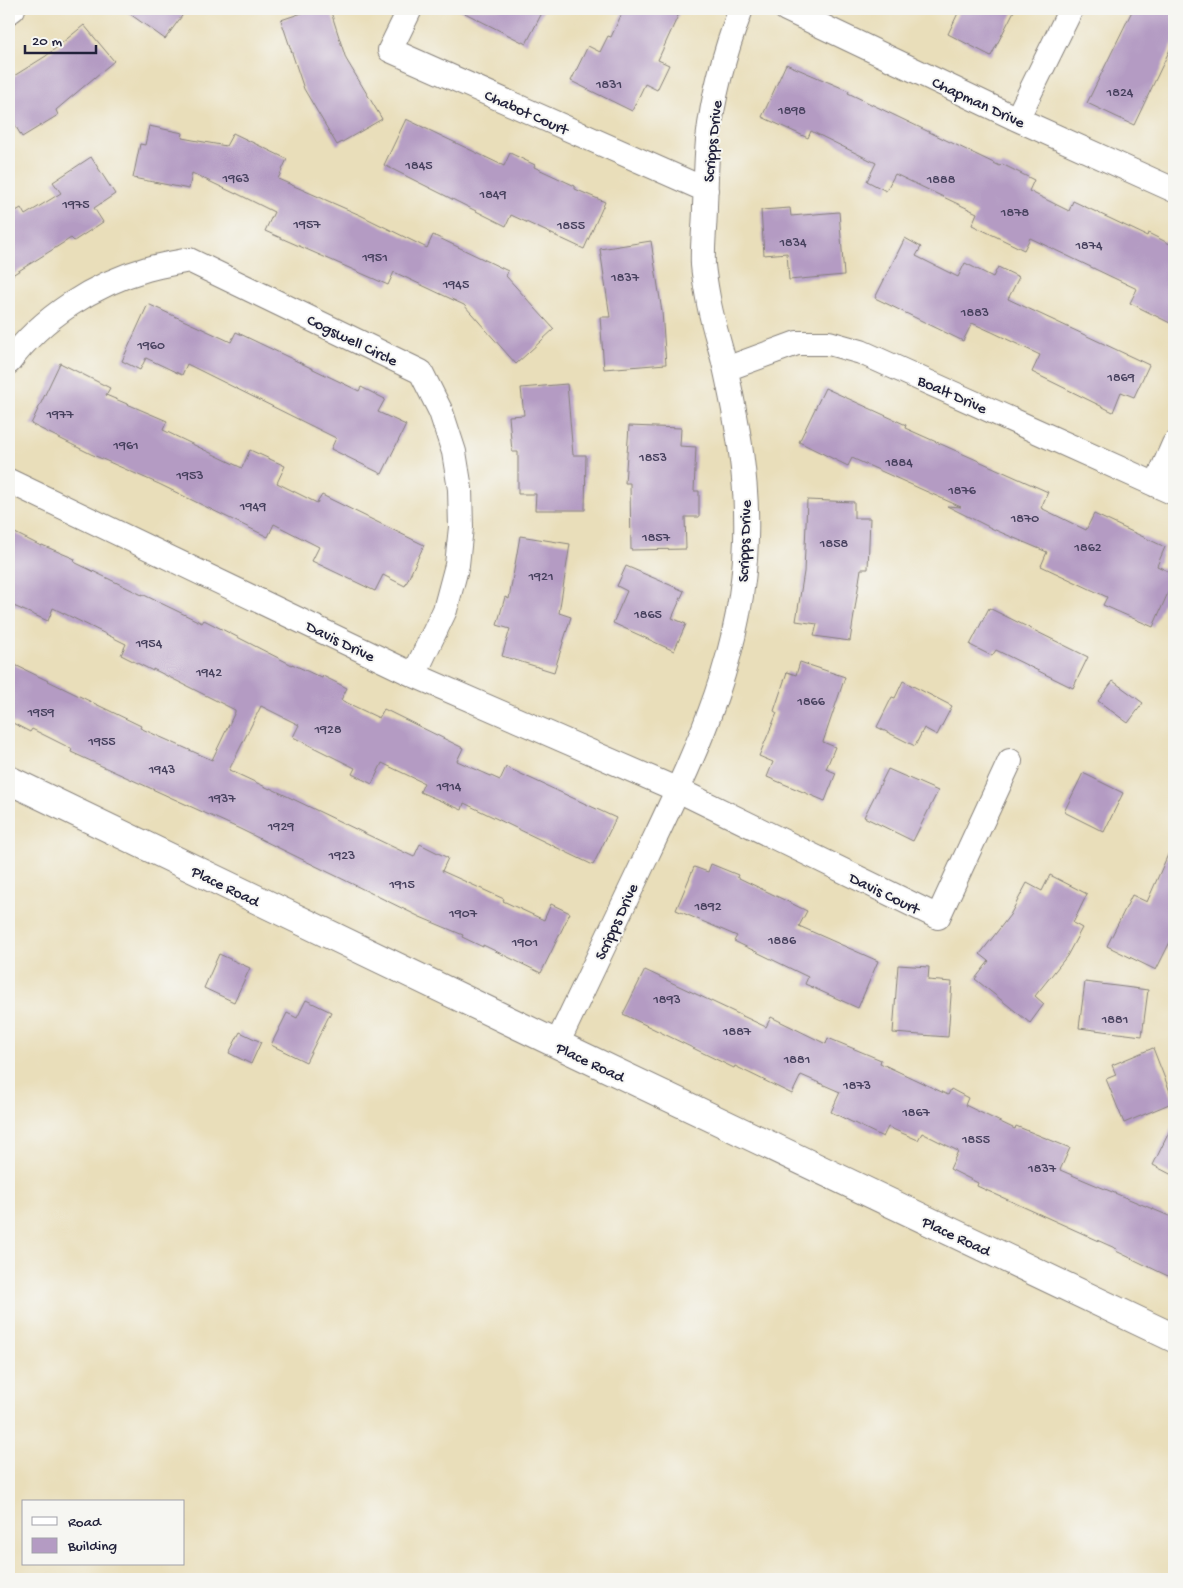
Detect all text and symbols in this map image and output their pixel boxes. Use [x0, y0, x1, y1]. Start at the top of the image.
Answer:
scale bar [25, 22, 96, 54]
text: 20 m [32, 33, 62, 51]
street label: Chapman Drive [928, 74, 1028, 134]
house number: 1831 [595, 77, 622, 94]
house number: 1824 [1106, 85, 1134, 102]
street label: Chabot Court [481, 87, 572, 142]
street label: Scripps Drive [701, 99, 728, 183]
house number: 1898 [777, 103, 806, 120]
house number: 1845 [404, 158, 433, 175]
house number: 1963 [221, 171, 250, 188]
house number: 1888 [926, 172, 956, 189]
house number: 1849 [479, 187, 506, 204]
house number: 1975 [61, 197, 90, 214]
house number: 1878 [1000, 205, 1029, 222]
house number: 1957 [292, 217, 321, 234]
house number: 1855 [556, 218, 585, 235]
house number: 1834 [778, 235, 807, 252]
house number: 1874 [1074, 238, 1103, 255]
house number: 1951 [361, 250, 388, 267]
house number: 1837 [610, 270, 640, 287]
house number: 1945 [442, 277, 469, 294]
house number: 1883 [960, 305, 989, 322]
street label: Cogswell Circle [303, 312, 401, 373]
house number: 1960 [136, 338, 165, 355]
house number: 1869 [1106, 370, 1135, 387]
street label: Boalt Drive [913, 372, 990, 420]
house number: 1977 [45, 407, 74, 424]
house number: 1961 [112, 438, 139, 455]
house number: 1853 [638, 450, 667, 467]
house number: 1884 [884, 455, 913, 472]
house number: 1953 [175, 468, 204, 485]
house number: 1876 [947, 483, 977, 500]
house number: 1949 [239, 499, 266, 516]
street label: Scripps Drive [736, 499, 757, 583]
house number: 1870 [1010, 511, 1039, 528]
house number: 1857 [641, 530, 671, 547]
house number: 1858 [819, 536, 849, 553]
house number: 1862 [1073, 540, 1102, 557]
house number: 1921 [527, 569, 554, 586]
house number: 1865 [633, 607, 662, 624]
street label: Davis Drive [301, 618, 378, 668]
house number: 1954 [135, 636, 163, 653]
house number: 1942 [195, 665, 222, 682]
house number: 1866 [796, 694, 826, 711]
house number: 1959 [26, 705, 55, 722]
house number: 1928 [313, 722, 342, 739]
house number: 1955 [87, 734, 116, 751]
house number: 1943 [148, 762, 175, 779]
house number: 1914 [436, 779, 462, 796]
house number: 1937 [207, 791, 236, 808]
house number: 1929 [267, 819, 294, 836]
house number: 1923 [328, 848, 355, 865]
street label: Place Road [186, 863, 263, 914]
street label: Davis Court [844, 869, 923, 921]
house number: 1915 [388, 877, 415, 894]
street label: Scripps Drive [592, 880, 644, 964]
house number: 1892 [693, 899, 722, 916]
house number: 1907 [448, 906, 478, 923]
house number: 1886 [767, 933, 797, 950]
house number: 1901 [511, 935, 538, 952]
house number: 1893 [652, 992, 681, 1009]
house number: 1881 [1101, 1012, 1128, 1029]
house number: 1887 [722, 1024, 752, 1041]
street label: Place Road [551, 1040, 628, 1089]
house number: 1881 [783, 1052, 810, 1069]
house number: 1873 [842, 1078, 871, 1095]
house number: 1867 [901, 1105, 931, 1122]
house number: 1855 [961, 1132, 990, 1149]
house number: 1837 [1027, 1161, 1057, 1178]
street label: Place Road [917, 1214, 994, 1263]
legend [22, 1500, 185, 1566]
text: Road [68, 1514, 102, 1532]
text: Building [67, 1538, 117, 1556]

